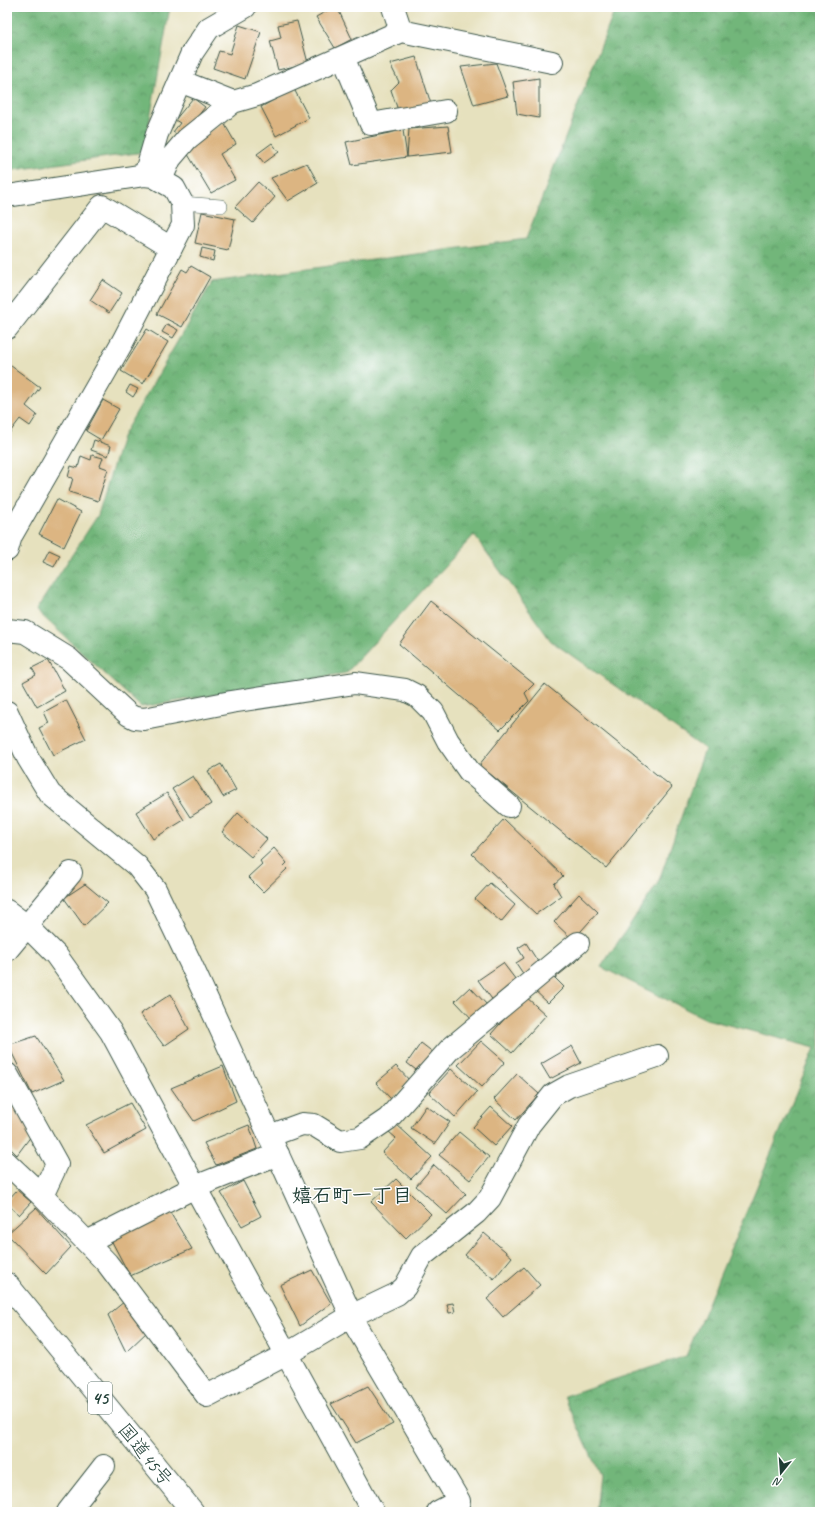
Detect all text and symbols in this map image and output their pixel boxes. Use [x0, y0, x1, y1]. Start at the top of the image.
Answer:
district label: 嬉石町一丁目 [292, 1183, 412, 1208]
road number: 45 [88, 1382, 112, 1414]
street label: 国道45号 [113, 1418, 178, 1491]
north arrow [761, 1453, 801, 1493]
text: N [771, 1474, 783, 1490]

